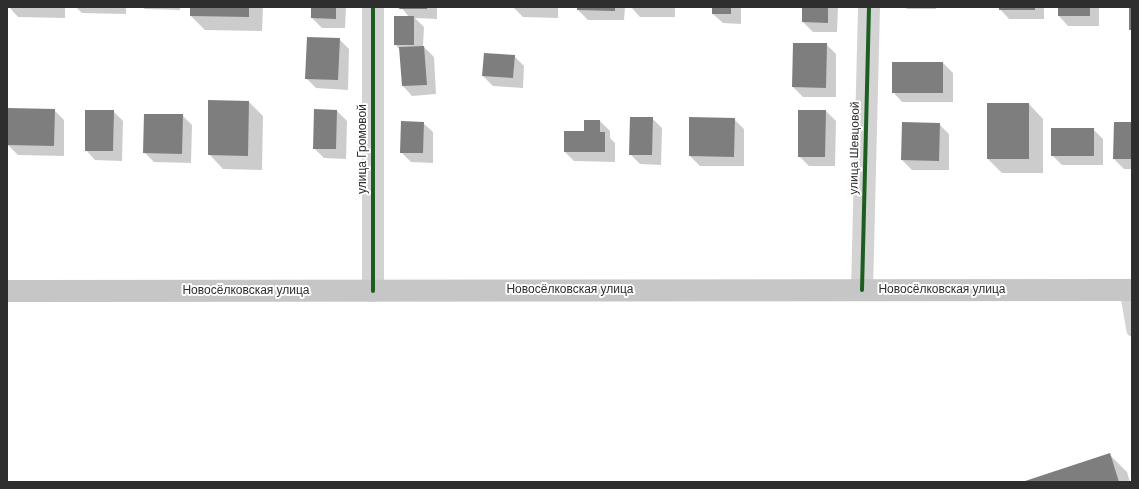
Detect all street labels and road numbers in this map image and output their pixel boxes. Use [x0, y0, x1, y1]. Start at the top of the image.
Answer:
street label: улица Шевцовой [847, 101, 863, 195]
street label: улица Громовой [356, 104, 370, 194]
street label: Новосёлковская улица [506, 283, 634, 297]
street label: Новосёлковская улица [878, 283, 1006, 297]
street label: Новосёлковская улица [182, 284, 310, 298]

